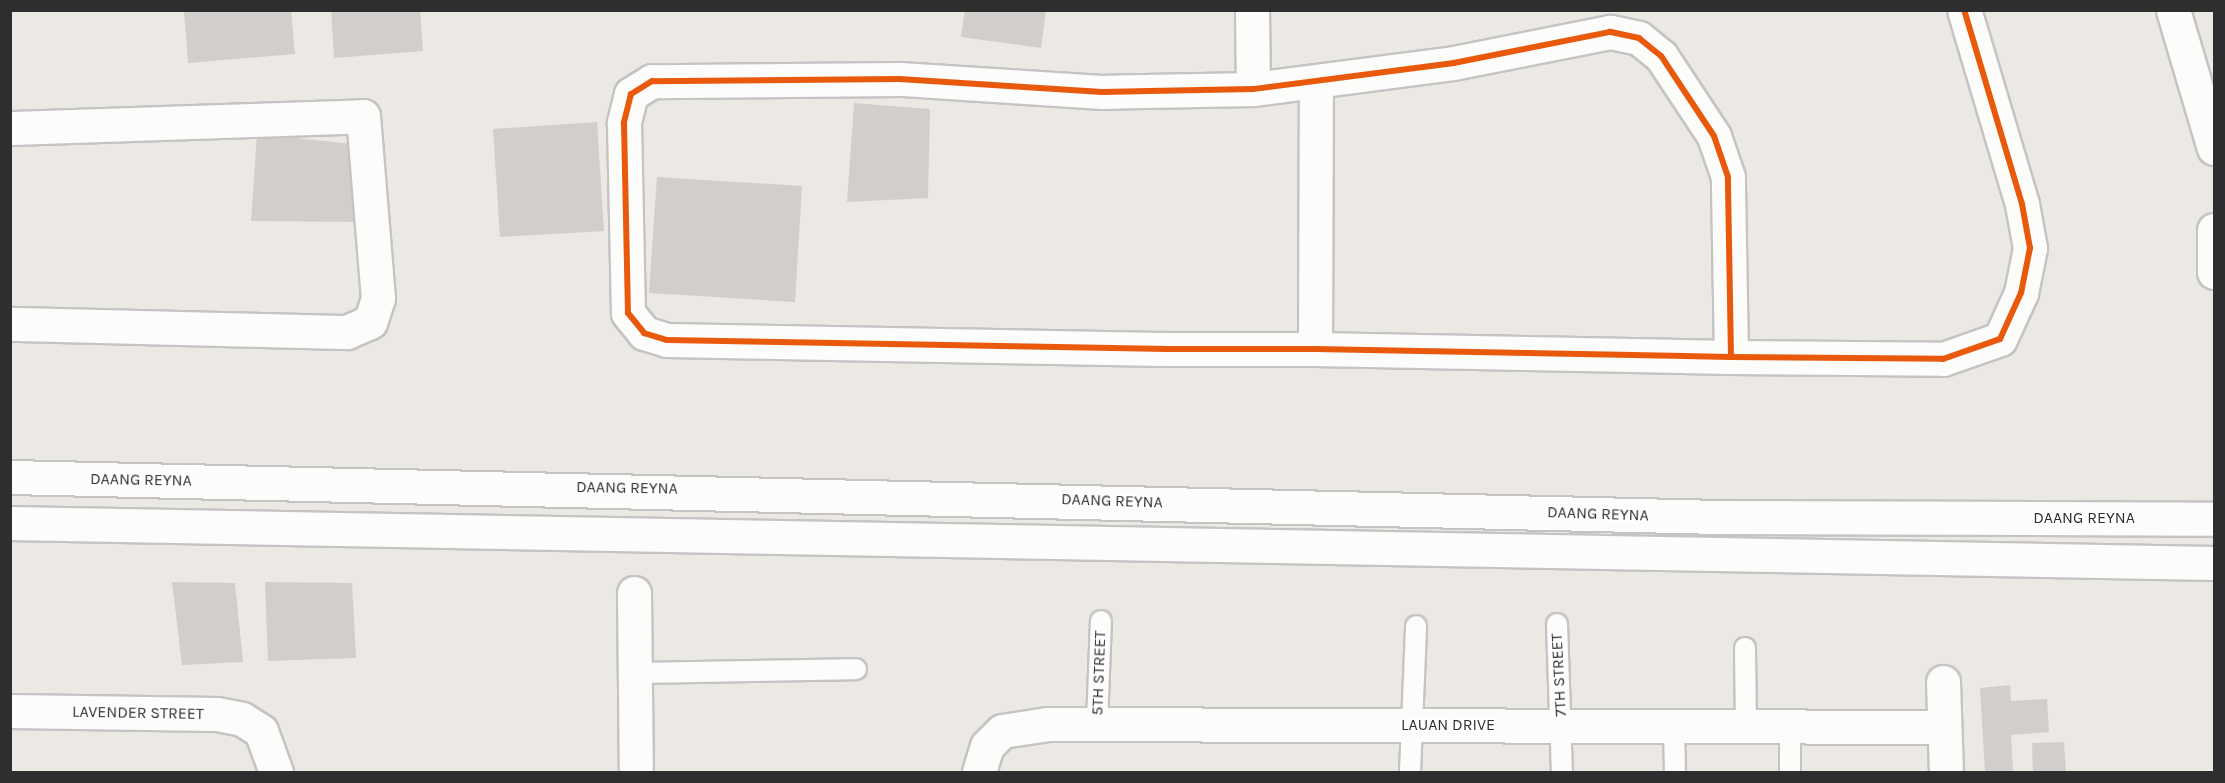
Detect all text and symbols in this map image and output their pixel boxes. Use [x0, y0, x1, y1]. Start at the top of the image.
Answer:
street label: DAANG REYNA [90, 470, 192, 490]
street label: DAANG REYNA [576, 478, 678, 498]
street label: DAANG REYNA [1061, 490, 1163, 512]
street label: DAANG REYNA [1547, 503, 1649, 525]
street label: DAANG REYNA [2033, 508, 2135, 528]
street label: 5TH STREET [1088, 630, 1110, 716]
street label: 7TH STREET [1547, 633, 1571, 717]
street label: LAVENDER STREET [72, 702, 204, 724]
street label: LAUAN DRIVE [1401, 715, 1495, 735]

